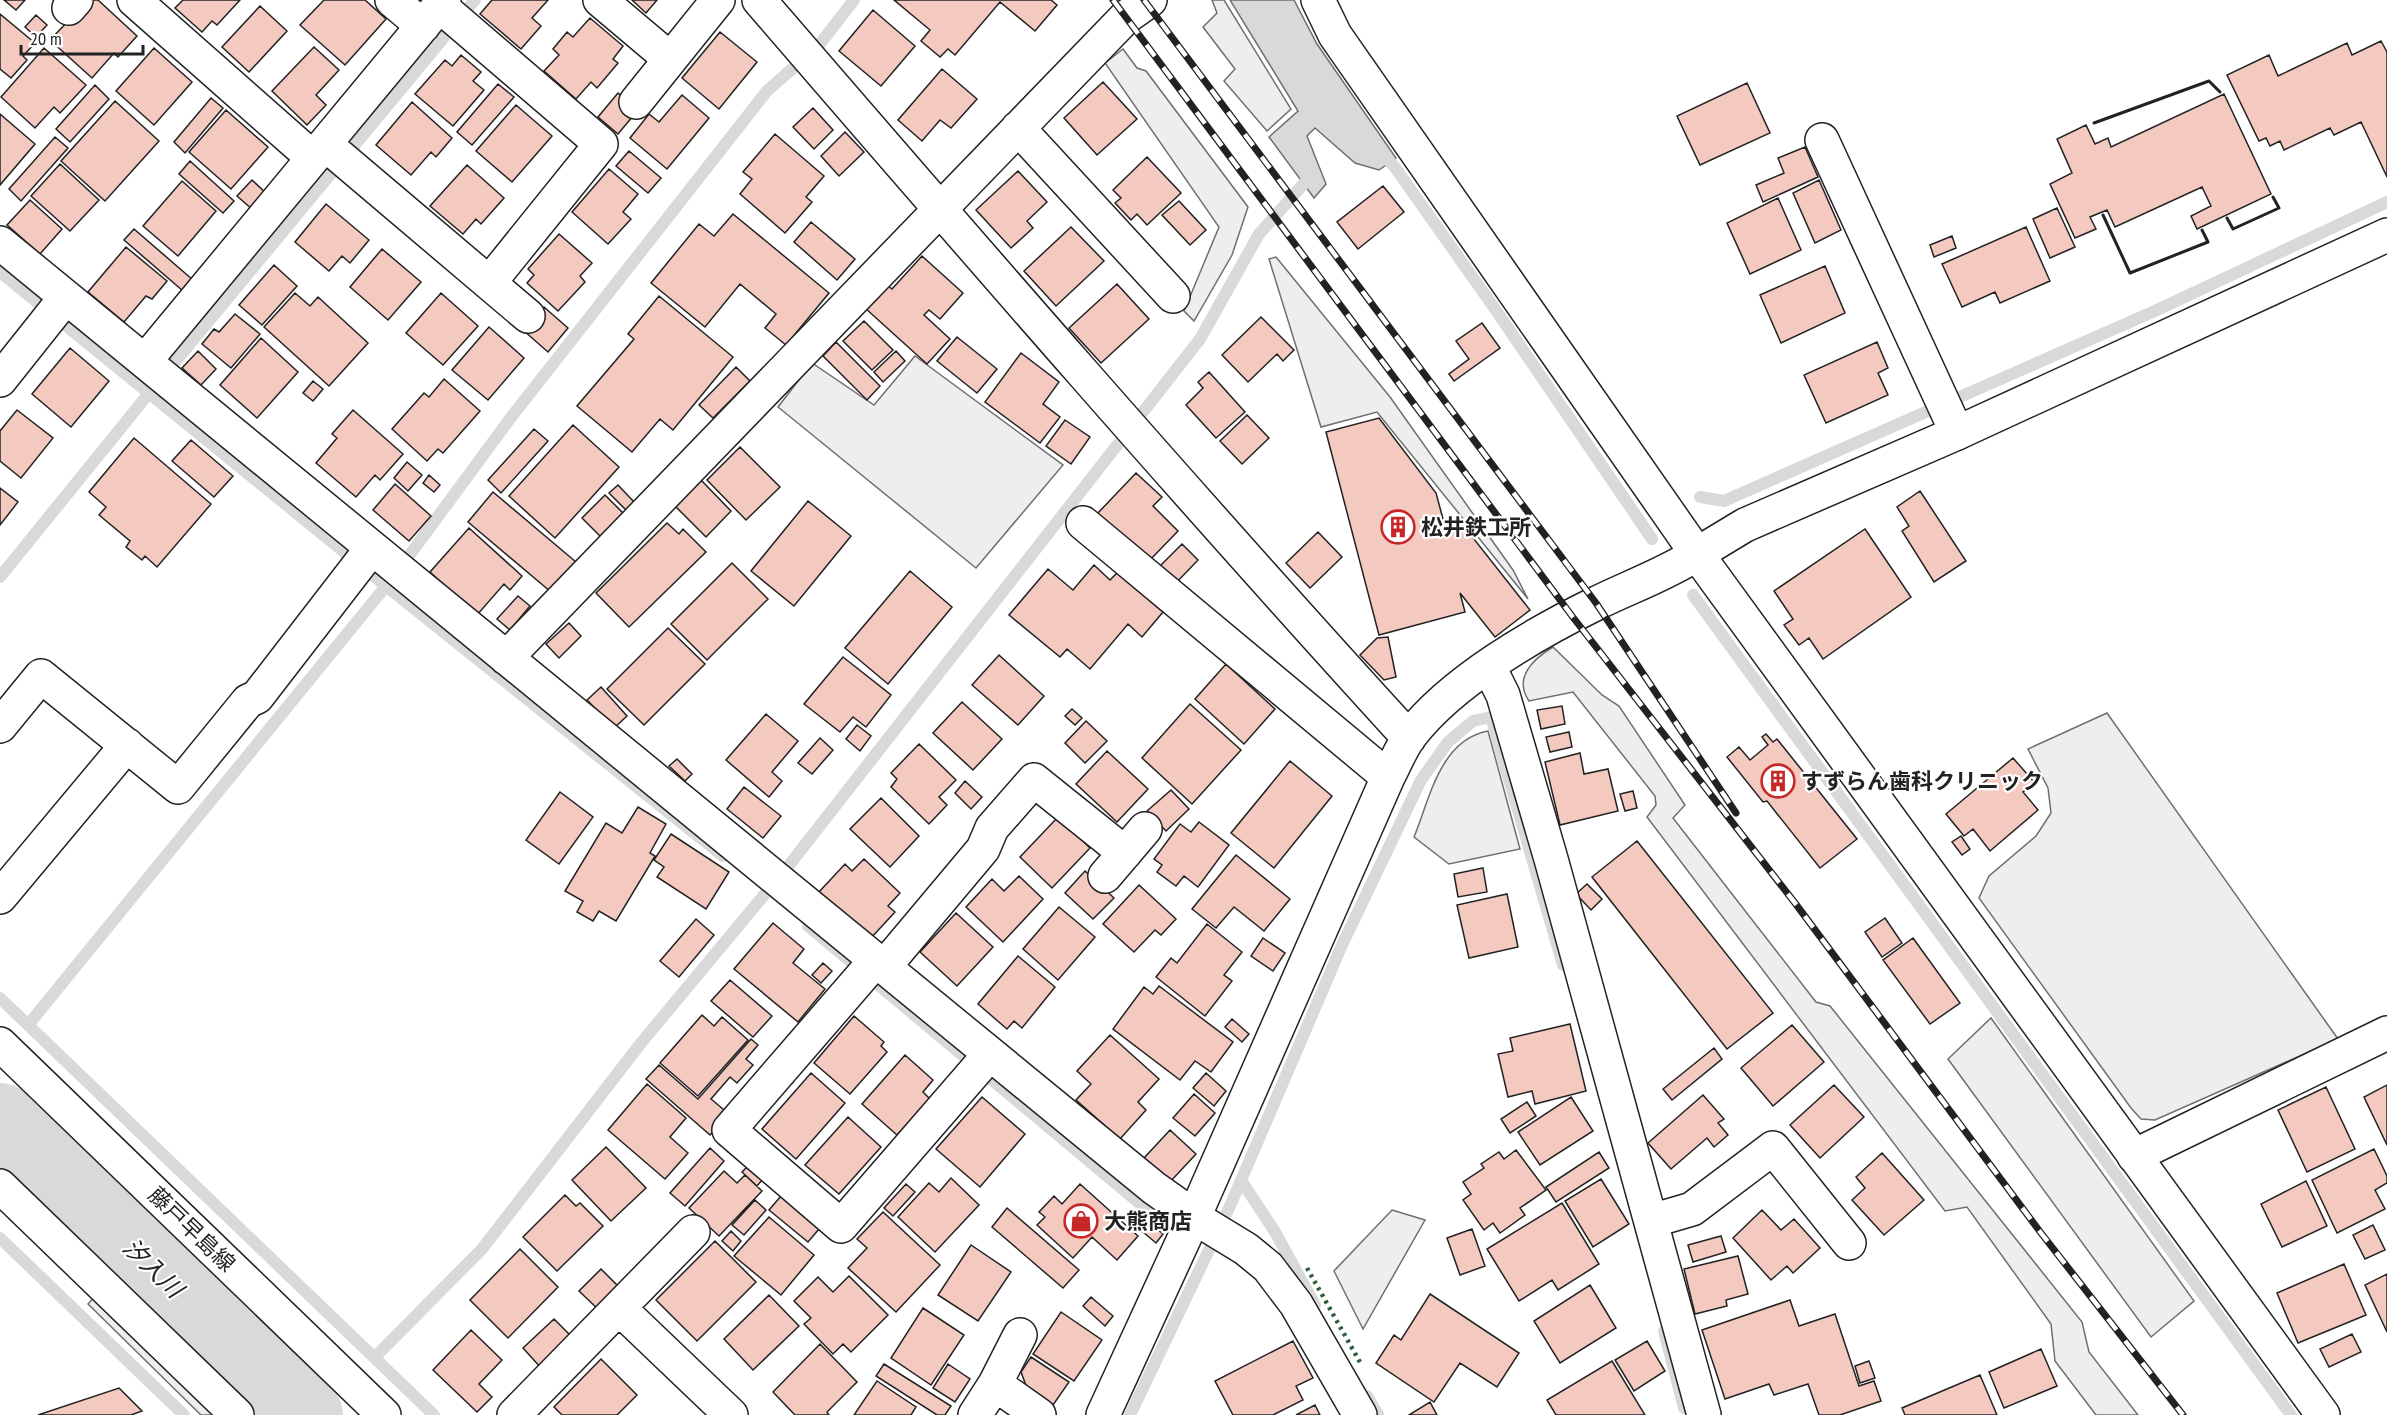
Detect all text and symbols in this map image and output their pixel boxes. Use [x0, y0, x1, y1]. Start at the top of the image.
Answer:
scale bar [21, 18, 142, 56]
text: 20 m [30, 27, 62, 50]
building icon: 松井鉄工所 [1380, 509, 1416, 545]
place label: 松井鉄工所 [1421, 513, 1531, 541]
building icon: すずらん歯科クリニック [1760, 763, 1796, 799]
place label: すずらん歯科クリニック [1801, 767, 2043, 795]
street label: 藤戸早島線 [143, 1181, 241, 1277]
shop icon: 大熊商店 [1063, 1203, 1099, 1239]
place label: 大熊商店 [1104, 1207, 1192, 1235]
water label: 汐入川 [116, 1232, 192, 1306]

